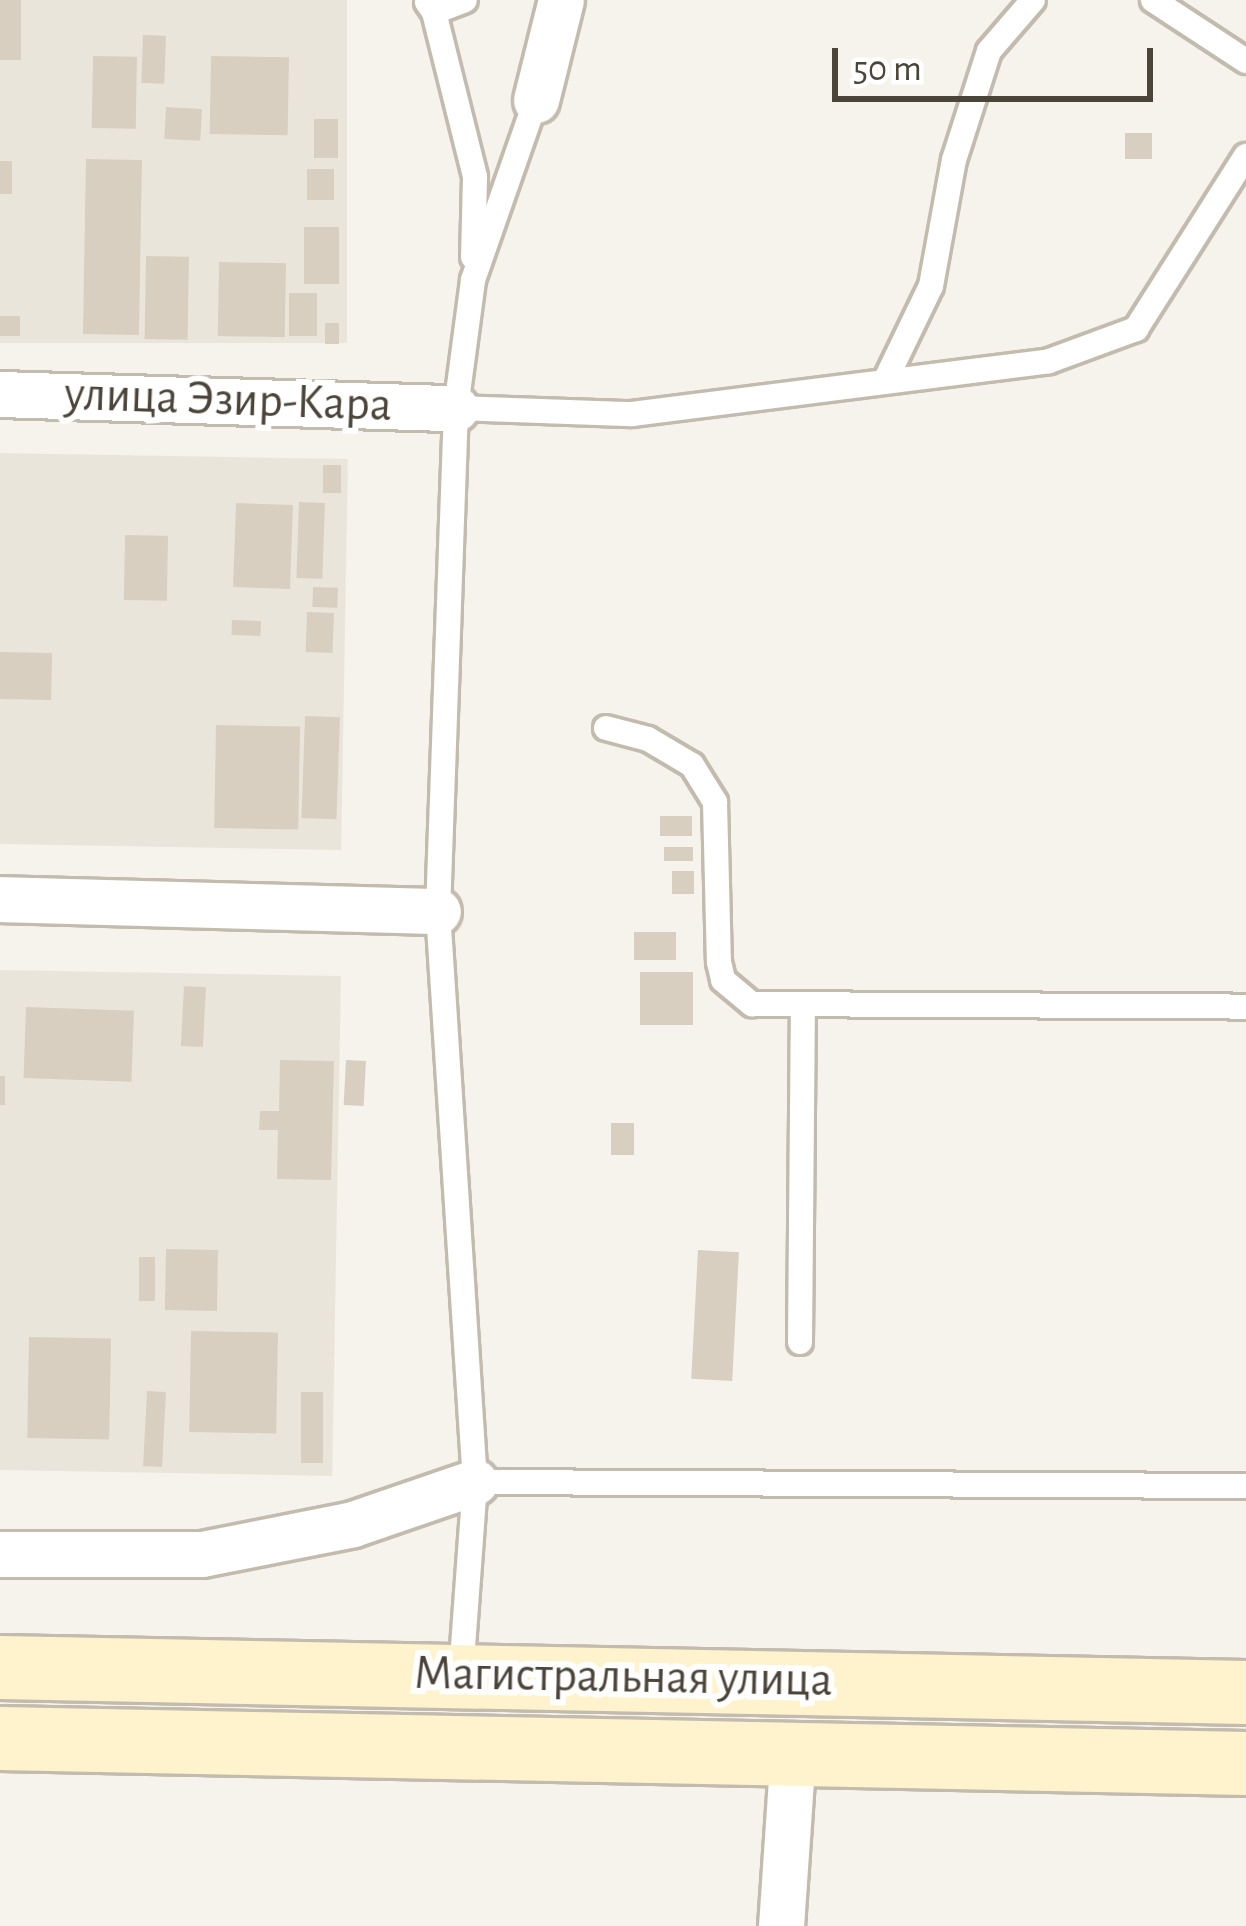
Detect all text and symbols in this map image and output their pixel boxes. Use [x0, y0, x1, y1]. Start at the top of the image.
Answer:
scale bar [838, 24, 1159, 98]
text: 50 m [853, 51, 922, 87]
street label: улица Эзир-Кара [63, 367, 393, 435]
street label: Магистральная улица [413, 1646, 833, 1710]

